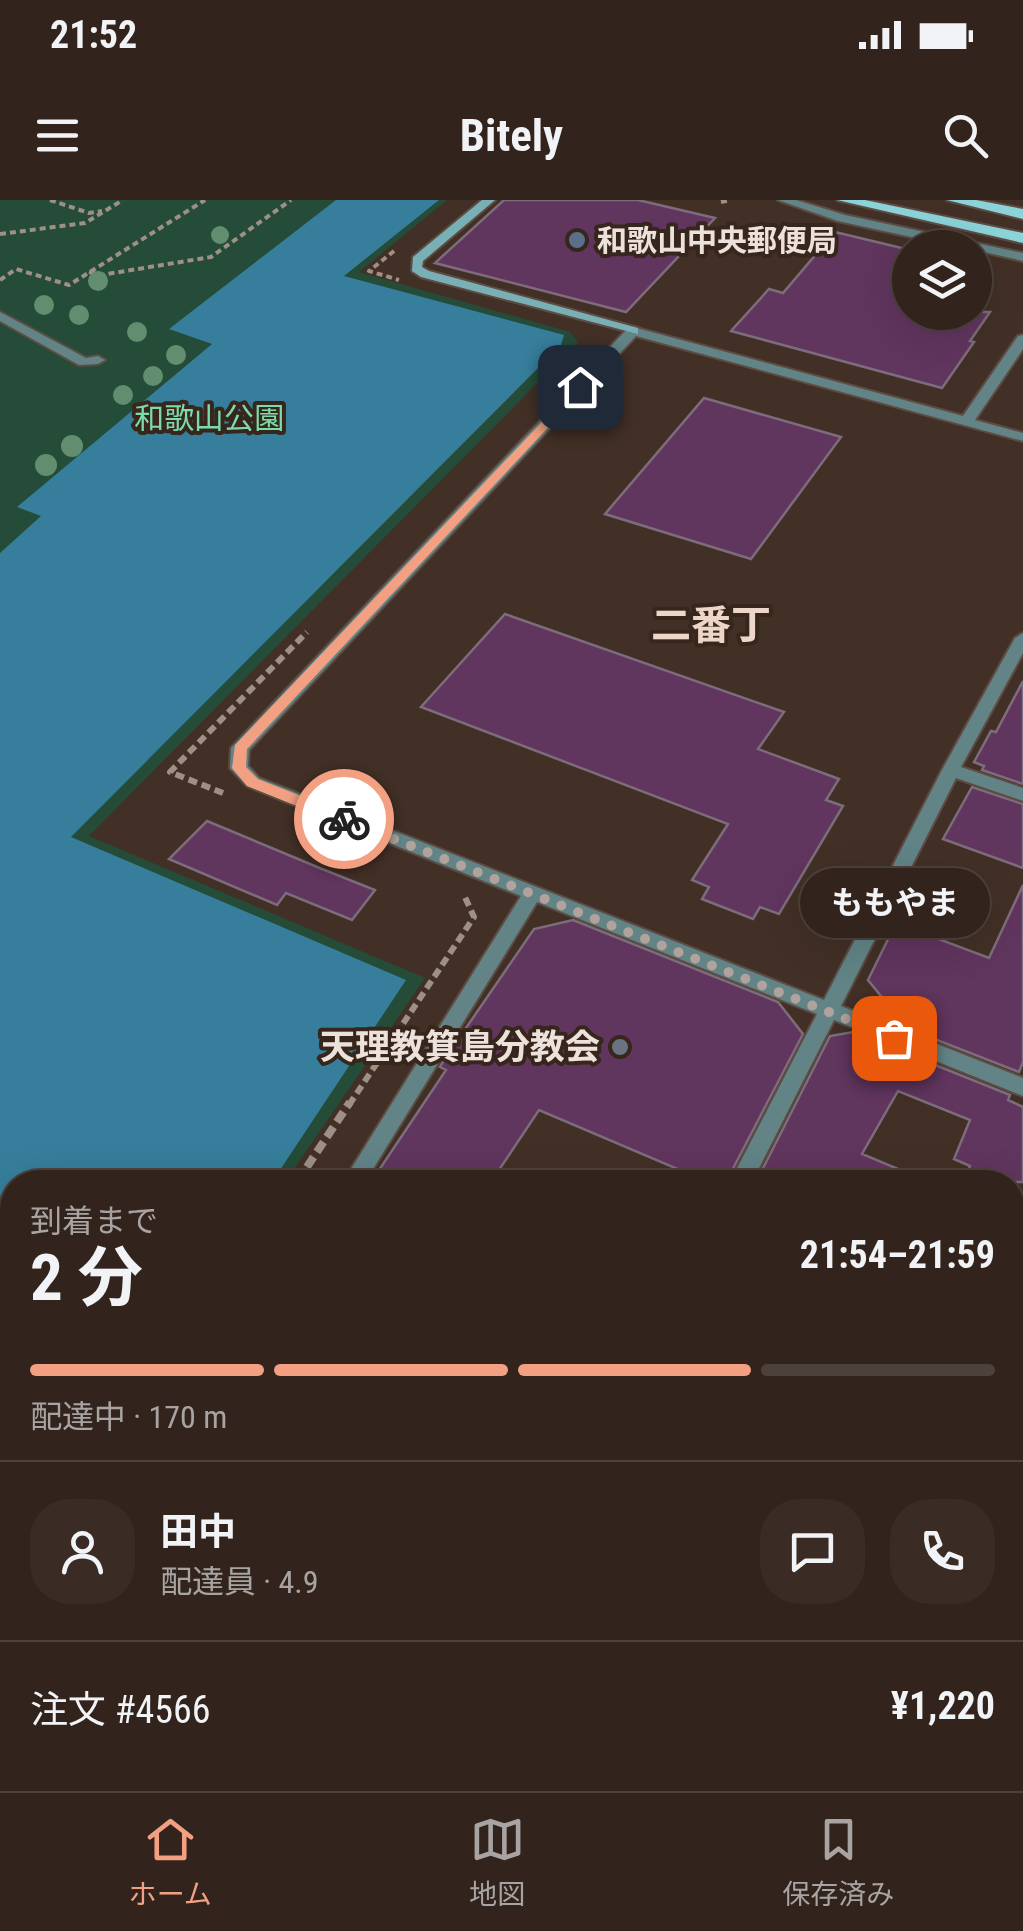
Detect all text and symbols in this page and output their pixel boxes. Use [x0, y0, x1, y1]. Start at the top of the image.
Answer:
text: 21:52 [50, 13, 137, 57]
icon: menu [30, 108, 85, 163]
icon: search [938, 108, 993, 163]
text: Bitely [460, 109, 563, 162]
place label: 和歌山中央郵便局 [597, 223, 837, 258]
marker: 和歌山中央郵便局 [566, 229, 588, 251]
map controls [892, 230, 992, 330]
button: layers [892, 230, 992, 330]
pin [538, 345, 623, 430]
icon: home [553, 360, 608, 415]
park label: 和歌山公園 [134, 401, 284, 436]
district label: 二番丁 [651, 602, 771, 649]
courier [294, 769, 394, 869]
icon: bike [317, 792, 372, 847]
callout: ももやま [799, 868, 989, 938]
text: ももやま [831, 884, 959, 922]
pin [852, 996, 937, 1081]
icon: bag [867, 1011, 922, 1066]
place label: 天理教箕島分教会 [320, 1027, 600, 1068]
marker: 天理教箕島分教会 [609, 1036, 631, 1058]
text: 到着まで [30, 1202, 158, 1240]
text: 21:54–21:59 [800, 1233, 995, 1277]
text: 2 分 [30, 1240, 143, 1316]
text: 配達中 · 170 m [30, 1398, 227, 1436]
button: person [30, 1499, 135, 1604]
button: chat [760, 1499, 865, 1604]
button: phone [890, 1499, 995, 1604]
text: 田中 [160, 1510, 236, 1554]
text: 配達員 · 4.9 [160, 1563, 319, 1601]
text: ¥1,220 [891, 1684, 995, 1728]
text: 注文 #4566 [30, 1688, 211, 1732]
tab: ホーム [129, 1812, 212, 1912]
tab: 地図 [469, 1812, 525, 1912]
tab: 保存済み [782, 1812, 894, 1912]

